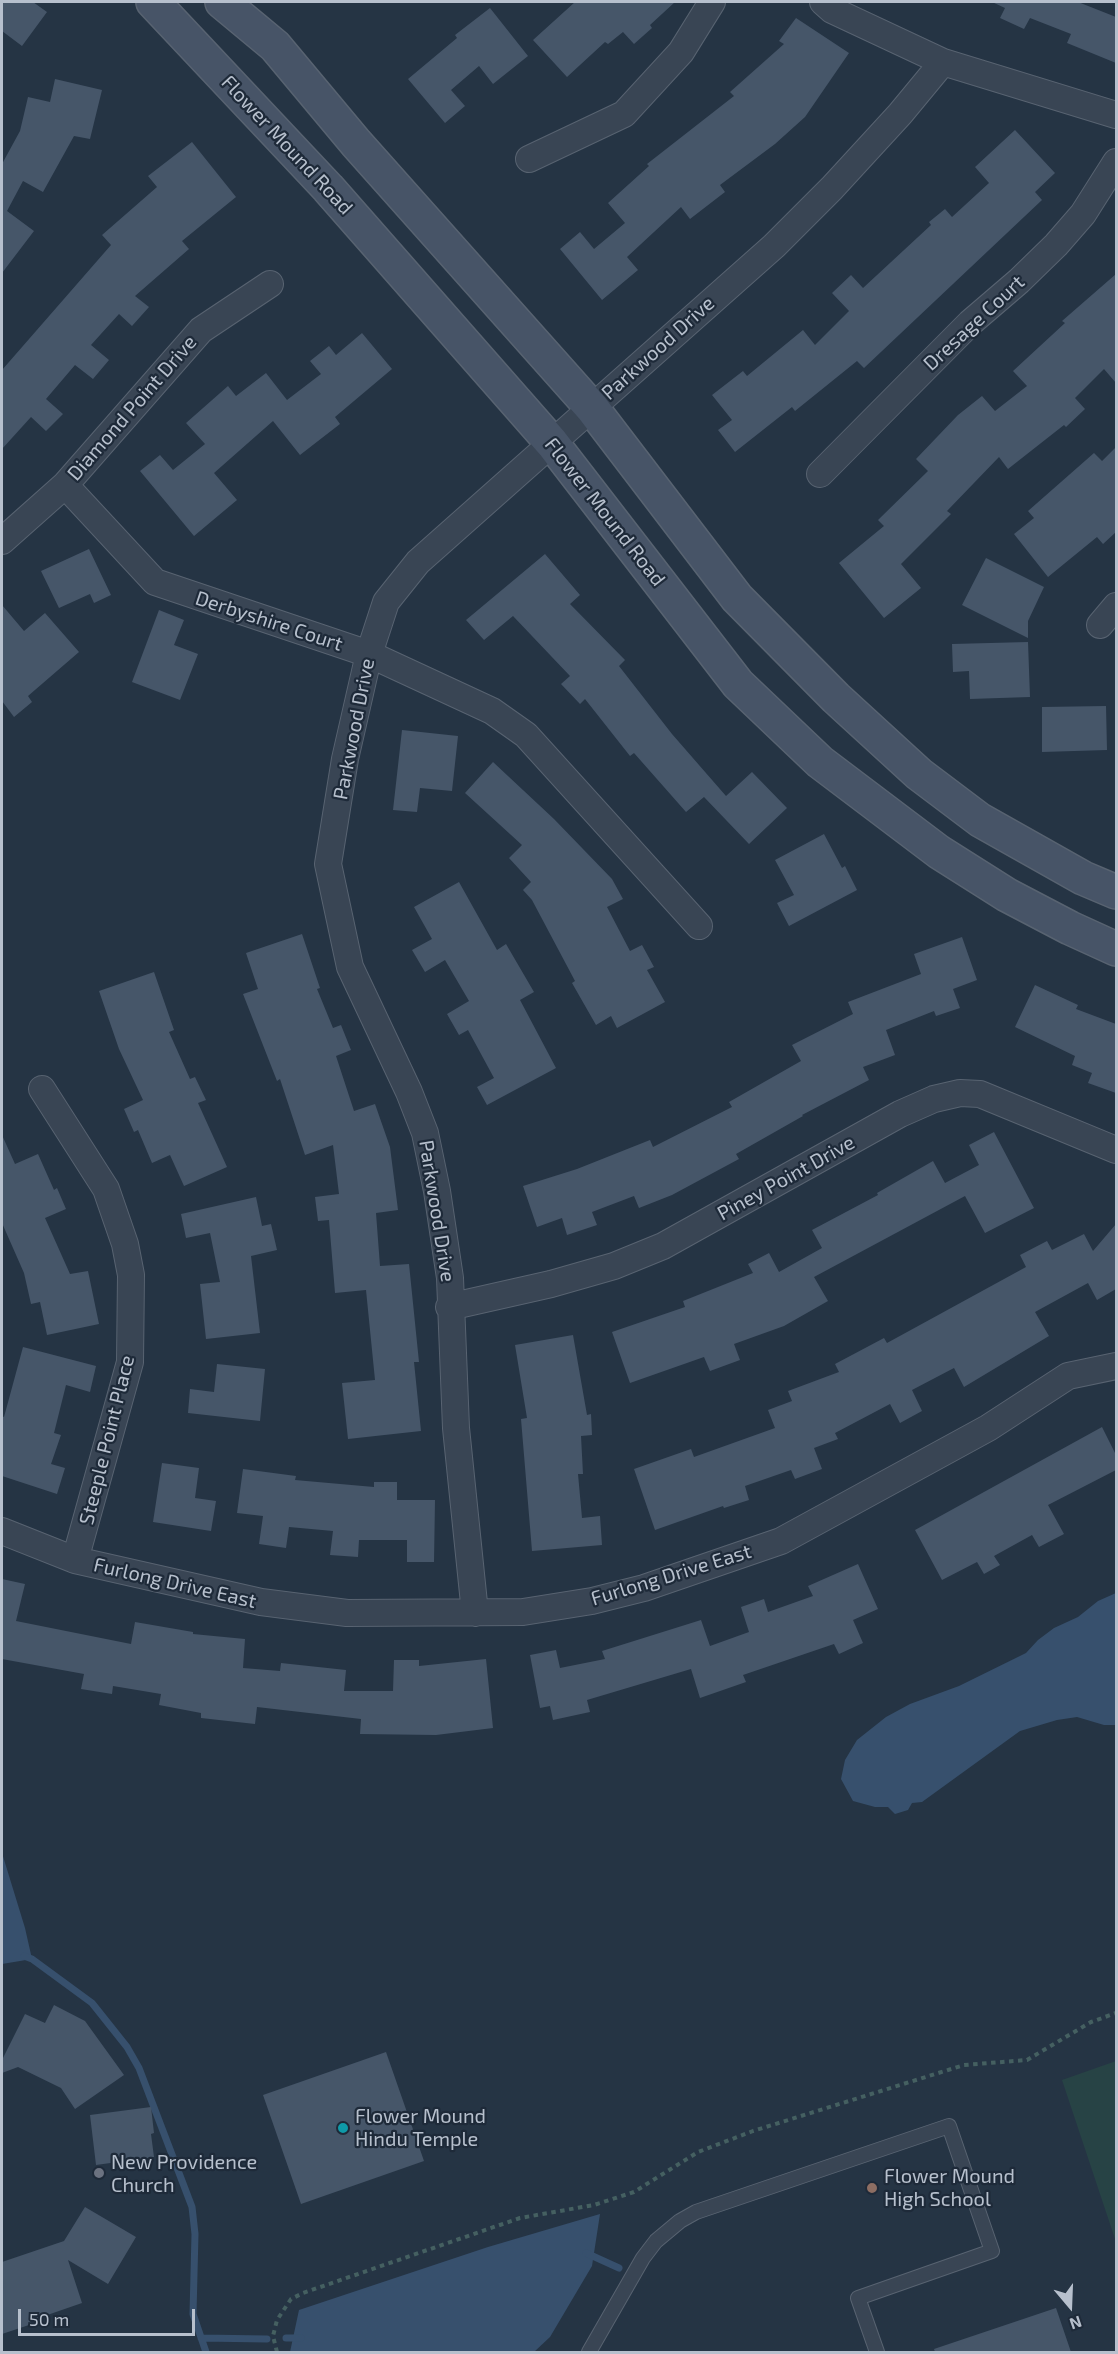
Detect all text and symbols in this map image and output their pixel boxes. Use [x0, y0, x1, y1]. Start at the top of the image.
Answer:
street label: Flower Mound Road [216, 70, 358, 220]
street label: Dresage Court [919, 270, 1029, 376]
street label: Parkwood Drive [597, 291, 719, 405]
street label: Diamond Point Drive [62, 330, 202, 486]
street label: Flower Mound Road [540, 433, 670, 591]
street label: Derbyshire Court [192, 586, 346, 656]
street label: Parkwood Drive [329, 656, 379, 802]
street label: Piney Point Drive [713, 1130, 859, 1226]
street label: Parkwood Drive [414, 1138, 460, 1284]
street label: Steeple Point Place [74, 1353, 140, 1527]
street label: Furlong Drive East [588, 1539, 754, 1611]
street label: Furlong Drive East [91, 1553, 259, 1613]
place label: Flower Mound Hindu Temple [355, 2104, 486, 2151]
marker: Flower Mound Hindu Temple [336, 2121, 350, 2135]
place label: New Providence Church [111, 2150, 257, 2197]
place label: Flower Mound High School [884, 2164, 1015, 2211]
marker: New Providence Church [92, 2166, 106, 2180]
marker: Flower Mound High School [865, 2181, 879, 2195]
north arrow [1040, 2276, 1100, 2336]
scale bar [21, 2297, 198, 2335]
text: 50 m [29, 2308, 69, 2330]
text: N [1067, 2313, 1085, 2334]

